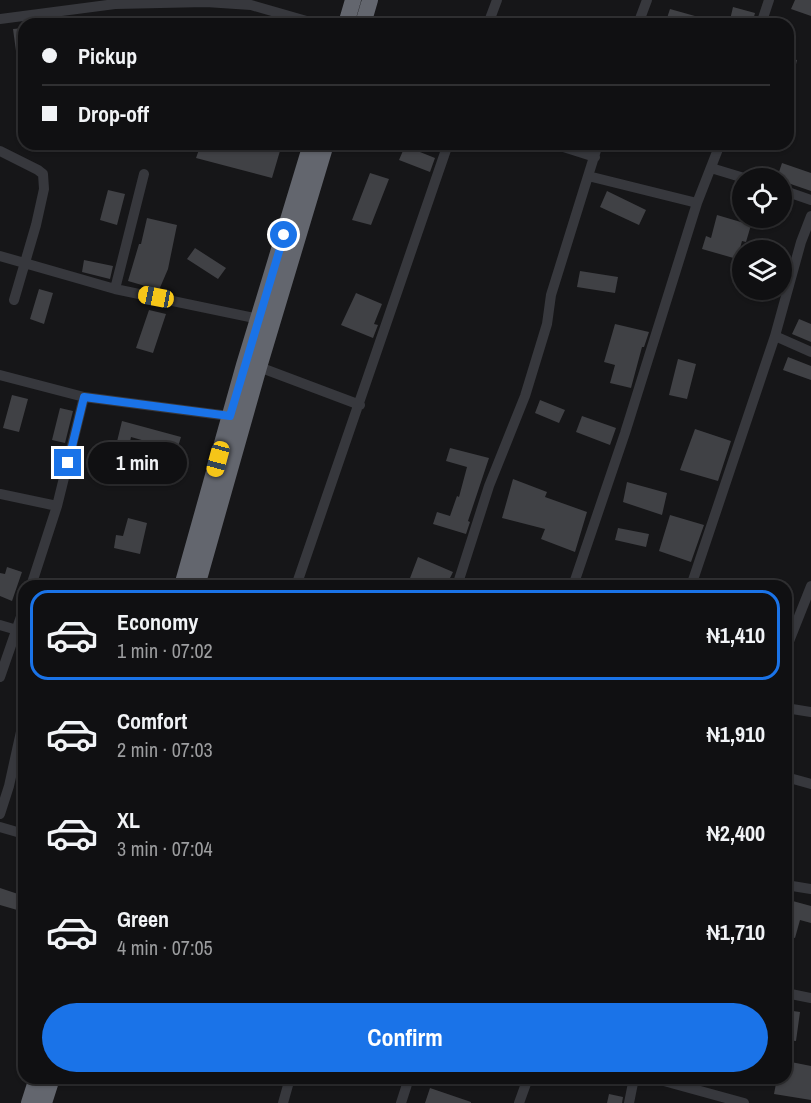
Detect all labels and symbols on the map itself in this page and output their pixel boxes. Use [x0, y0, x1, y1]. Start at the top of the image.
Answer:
route start [270, 221, 297, 248]
car [137, 285, 175, 309]
car [205, 439, 231, 479]
callout: 1 min [89, 442, 188, 484]
route end [54, 449, 81, 476]

